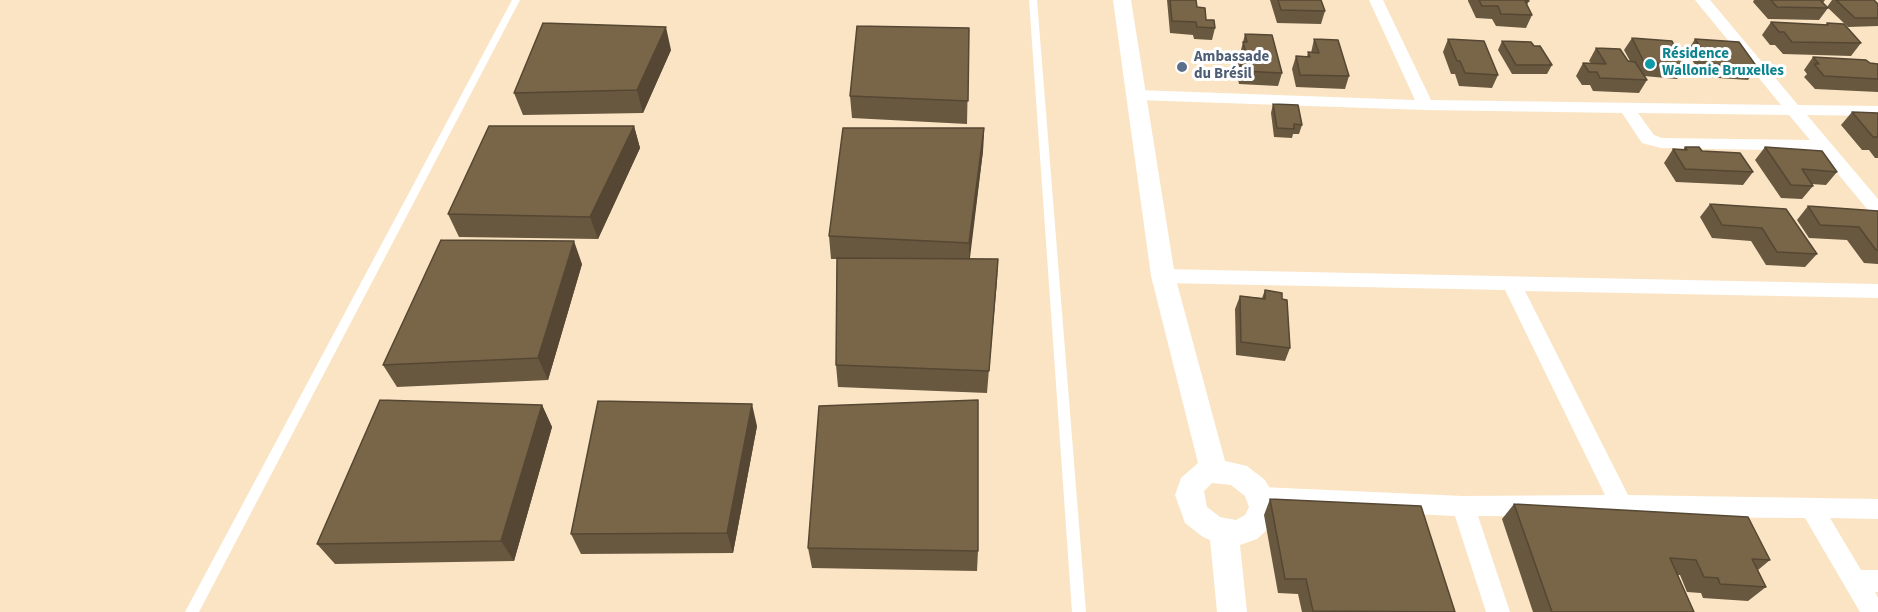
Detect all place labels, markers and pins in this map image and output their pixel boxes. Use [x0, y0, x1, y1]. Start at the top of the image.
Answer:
place label: Résidence Wallonie Bruxelles [1662, 46, 1784, 81]
place label: Ambassade du Brésil [1194, 49, 1269, 84]
marker: Résidence Wallonie Bruxelles [1643, 57, 1657, 71]
marker: Ambassade du Brésil [1175, 60, 1189, 74]

